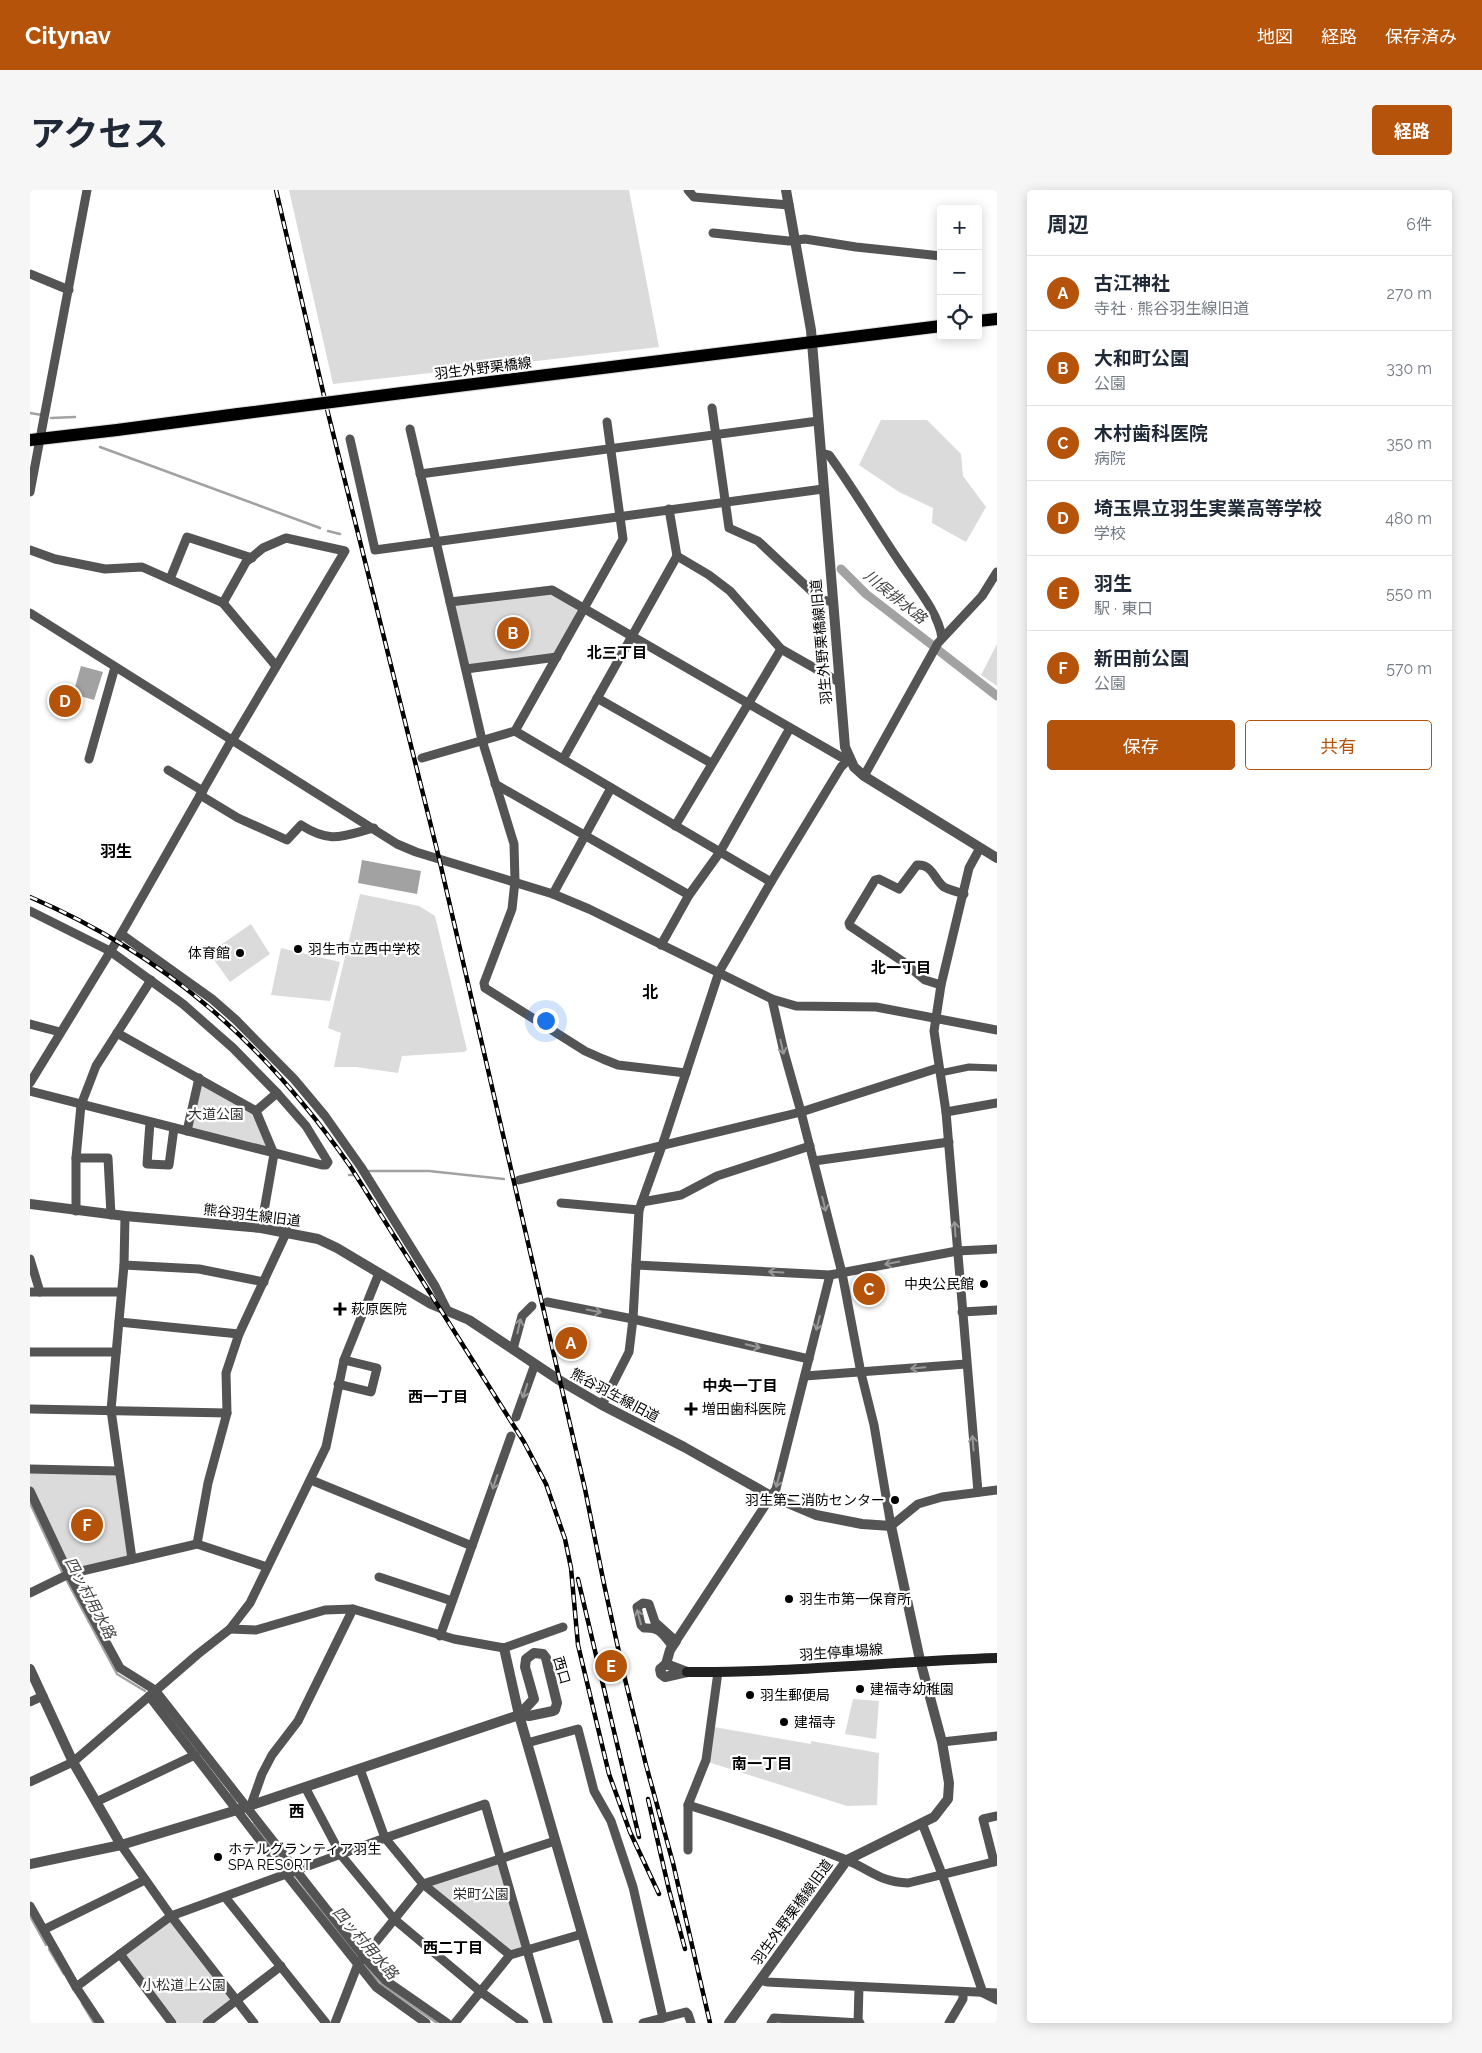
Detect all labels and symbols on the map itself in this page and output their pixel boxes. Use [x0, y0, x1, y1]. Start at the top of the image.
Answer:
street label: 羽生外野栗橋線 [433, 354, 533, 382]
water label: 川俣排水路 [860, 566, 931, 629]
street label: 羽生外野栗橋線旧道 [808, 579, 834, 705]
pin: B [497, 614, 529, 652]
district label: 北三丁目 [587, 644, 647, 662]
pin: D [49, 682, 81, 720]
district label: 羽生 [100, 842, 132, 861]
place label: 羽生市立西中学校 [308, 941, 420, 957]
marker: 羽生市立西中学校 [292, 943, 304, 955]
place label: 体育館 [188, 945, 230, 961]
marker: 体育館 [234, 947, 246, 959]
district label: 北一丁目 [871, 959, 931, 977]
district label: 北 [642, 983, 658, 1002]
your location [533, 1008, 559, 1034]
one-way arrow [778, 1038, 788, 1054]
park label: 大道公園 [188, 1106, 244, 1122]
one-way arrow [820, 1195, 829, 1211]
street label: 熊谷羽生線旧道 [202, 1201, 302, 1229]
one-way arrow [951, 1221, 960, 1237]
one-way arrow [884, 1259, 900, 1269]
one-way arrow [768, 1268, 784, 1277]
pin: C [853, 1270, 885, 1308]
place label: 中央公民館 [904, 1276, 974, 1292]
marker: 中央公民館 [978, 1278, 990, 1290]
place label: 萩原医院 [351, 1301, 407, 1317]
marker: 萩原医院 [333, 1302, 347, 1316]
one-way arrow [586, 1307, 602, 1317]
one-way arrow [813, 1314, 823, 1330]
one-way arrow [515, 1318, 524, 1334]
pin: A [555, 1324, 587, 1362]
one-way arrow [745, 1342, 761, 1351]
one-way arrow [910, 1364, 926, 1373]
street label: 熊谷羽生線旧道 [568, 1365, 662, 1425]
district label: 中央一丁目 [702, 1377, 778, 1395]
one-way arrow [520, 1382, 529, 1398]
district label: 西一丁目 [408, 1388, 468, 1406]
place label: 増田歯科医院 [702, 1401, 786, 1417]
marker: 増田歯科医院 [684, 1402, 698, 1416]
one-way arrow [969, 1435, 978, 1451]
one-way arrow [773, 1472, 782, 1488]
one-way arrow [490, 1474, 499, 1489]
place label: 羽生第二消防センター [745, 1492, 885, 1508]
marker: 羽生第二消防センター [889, 1494, 901, 1506]
pin: F [71, 1506, 103, 1544]
water label: 四ッ村用水路 [61, 1554, 120, 1644]
place label: 羽生市第一保育所 [799, 1591, 911, 1607]
marker: 羽生市第一保育所 [783, 1593, 795, 1605]
one-way arrow [634, 1610, 643, 1626]
street label: 羽生停車場線 [799, 1641, 883, 1663]
pin: E [595, 1647, 627, 1685]
street label: 西口 [550, 1654, 574, 1686]
place label: 建福寺幼稚園 [870, 1681, 954, 1697]
marker: 建福寺幼稚園 [854, 1683, 866, 1695]
place label: 羽生郵便局 [760, 1687, 830, 1703]
marker: 羽生郵便局 [744, 1689, 756, 1701]
place label: 建福寺 [794, 1714, 836, 1730]
marker: 建福寺 [778, 1716, 790, 1728]
district label: 南一丁目 [732, 1755, 792, 1773]
district label: 西 [289, 1802, 305, 1821]
place label: ホテルグランティア羽生 SPA RESORT [228, 1841, 381, 1873]
marker: ホテルグランティア羽生 SPA RESORT [212, 1851, 224, 1863]
street label: 羽生外野栗橋線旧道 [748, 1856, 836, 1968]
park label: 栄町公園 [453, 1886, 509, 1902]
water label: 四ッ村用水路 [329, 1903, 403, 1984]
district label: 西二丁目 [423, 1939, 483, 1957]
park label: 小松道上公園 [142, 1977, 226, 1993]

